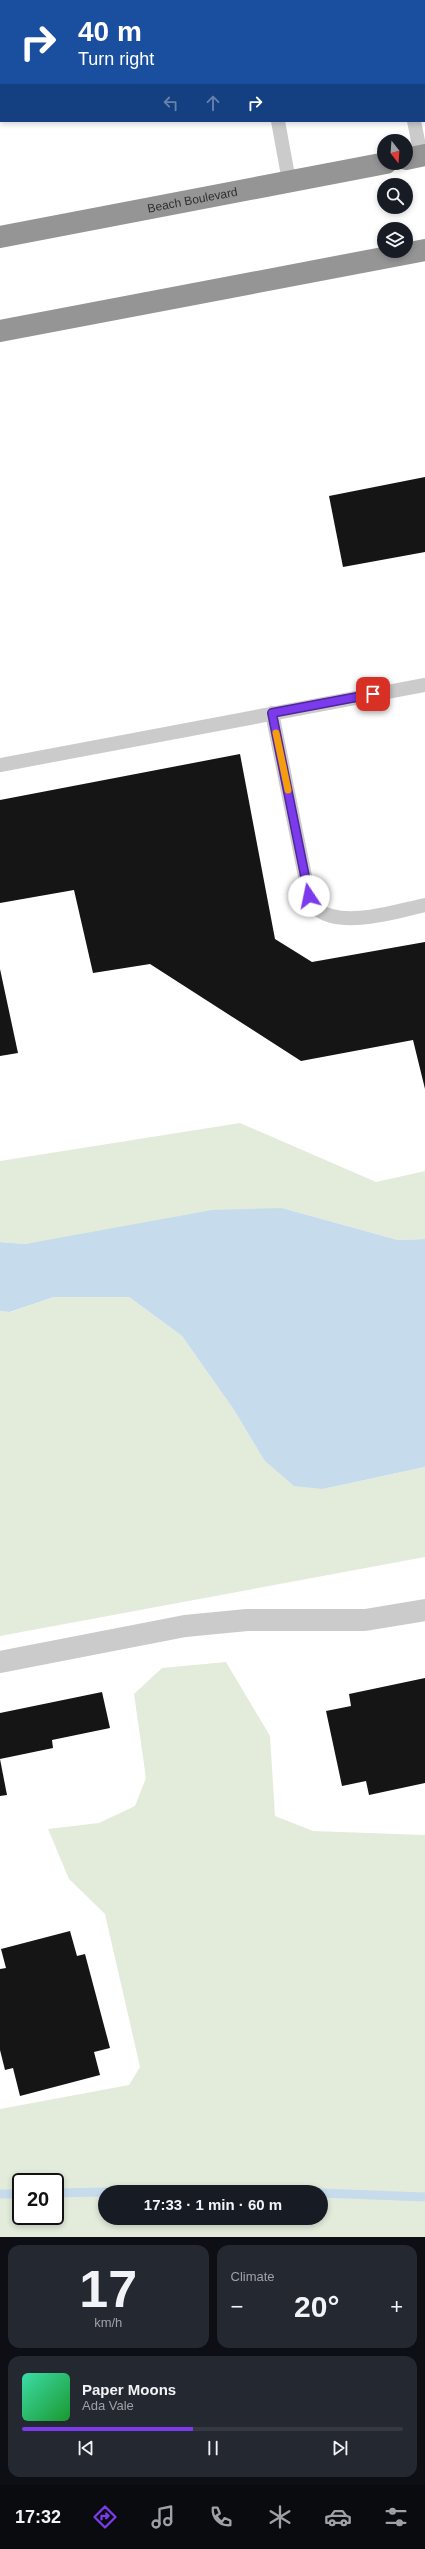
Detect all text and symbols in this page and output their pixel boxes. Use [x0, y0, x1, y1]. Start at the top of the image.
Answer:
icon: right [12, 16, 64, 68]
text: 40 m [78, 16, 142, 47]
text: Turn right [78, 49, 154, 69]
icon: left [160, 92, 182, 114]
icon: ahead [202, 92, 224, 114]
icon: right [244, 92, 266, 114]
north arrow [377, 134, 413, 170]
map controls [377, 134, 413, 258]
button: search [377, 178, 413, 214]
street label: Beach Boulevard [146, 185, 239, 216]
button: layers [377, 222, 413, 258]
pin [356, 677, 390, 711]
icon: arrive [362, 683, 384, 705]
position arrow [288, 875, 330, 917]
speed limit sign: 20 [12, 2173, 64, 2225]
text: 17:33 · 1 min · 60 m [144, 2196, 282, 2213]
text: 17 [79, 2260, 137, 2318]
text: Climate [231, 2269, 275, 2284]
text: 20° [294, 2290, 339, 2323]
text: − [231, 2294, 243, 2319]
text: + [390, 2294, 403, 2319]
text: km/h [94, 2315, 122, 2330]
text: Paper Moons [82, 2381, 176, 2398]
text: Ada Vale [82, 2398, 134, 2413]
icon: previous [75, 2437, 97, 2459]
icon: pause [202, 2437, 224, 2459]
icon: next [329, 2437, 351, 2459]
icon: directions [91, 2503, 119, 2531]
icon: music [149, 2503, 177, 2531]
icon: phone [207, 2503, 235, 2531]
icon: climate [266, 2503, 294, 2531]
icon: car [324, 2503, 352, 2531]
icon: filters [382, 2503, 410, 2531]
text: 17:32 [15, 2507, 61, 2527]

